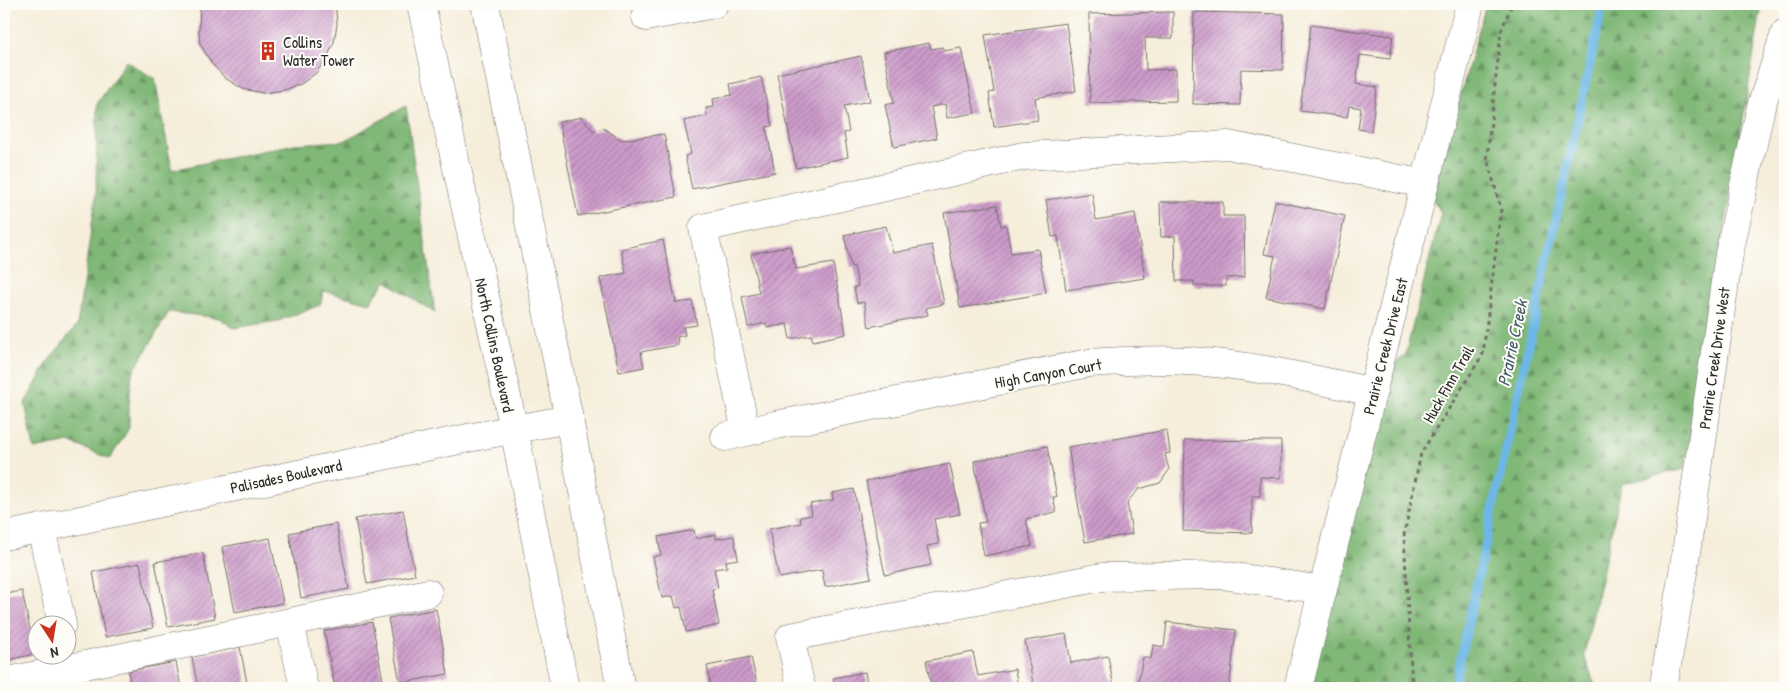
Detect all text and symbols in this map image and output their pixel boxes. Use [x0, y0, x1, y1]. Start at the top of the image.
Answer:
place label: Collins Water Tower [283, 31, 355, 71]
building icon: Collins Water Tower [257, 40, 279, 62]
street label: Prairie Creek Drive East [1357, 275, 1413, 417]
street label: North Collins Boulevard [470, 276, 520, 414]
street label: Prairie Creek Drive West [1693, 285, 1735, 430]
water label: Prairie Creek [1491, 296, 1534, 388]
street label: Huck Finn Trail [1417, 341, 1479, 427]
street label: High Canyon Court [993, 353, 1104, 393]
street label: Palisades Boulevard [228, 453, 344, 499]
north arrow [28, 614, 78, 664]
text: N [49, 643, 60, 663]

